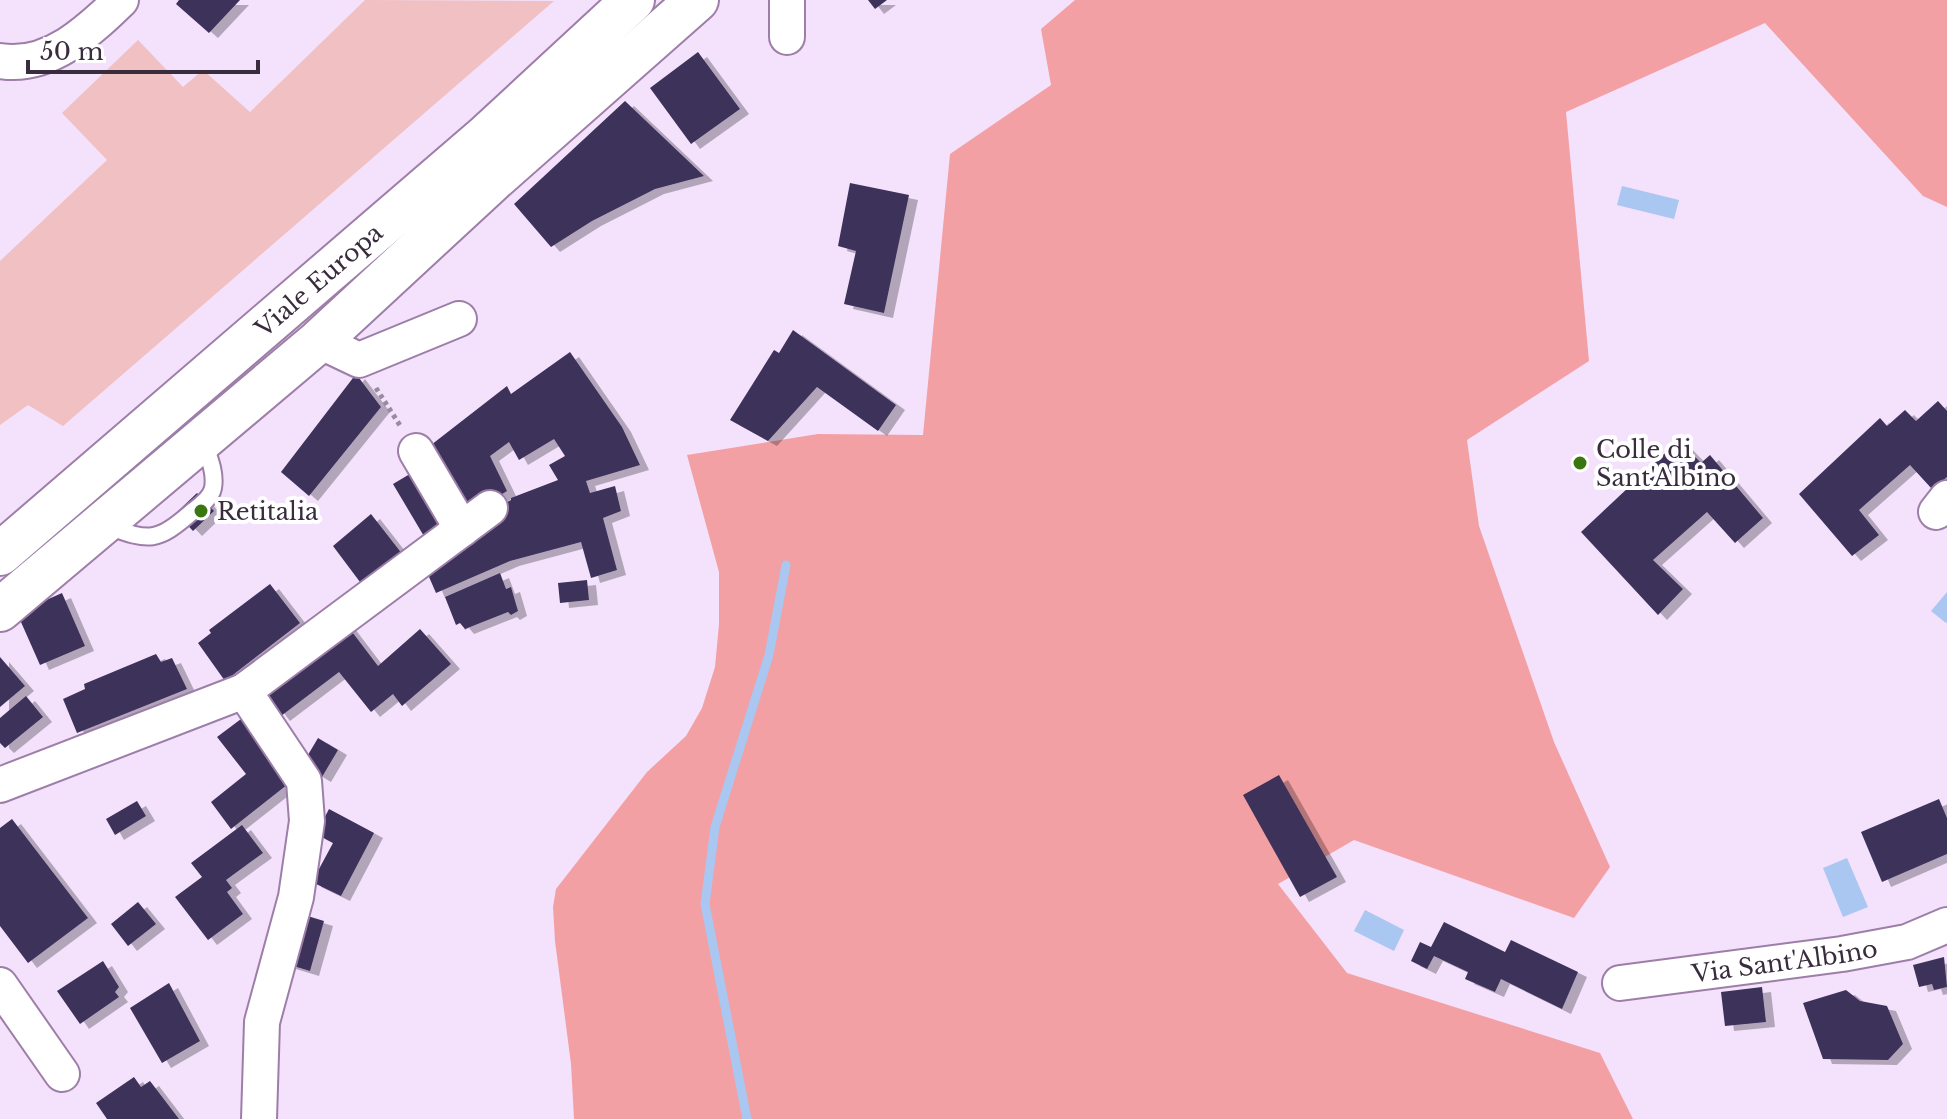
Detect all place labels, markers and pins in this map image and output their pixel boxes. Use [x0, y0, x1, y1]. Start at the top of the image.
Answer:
place label: Colle di Sant'Albino [1596, 435, 1736, 492]
marker: Colle di Sant'Albino [1571, 454, 1589, 472]
place label: Retitalia [217, 497, 319, 526]
marker: Retitalia [192, 502, 210, 520]

